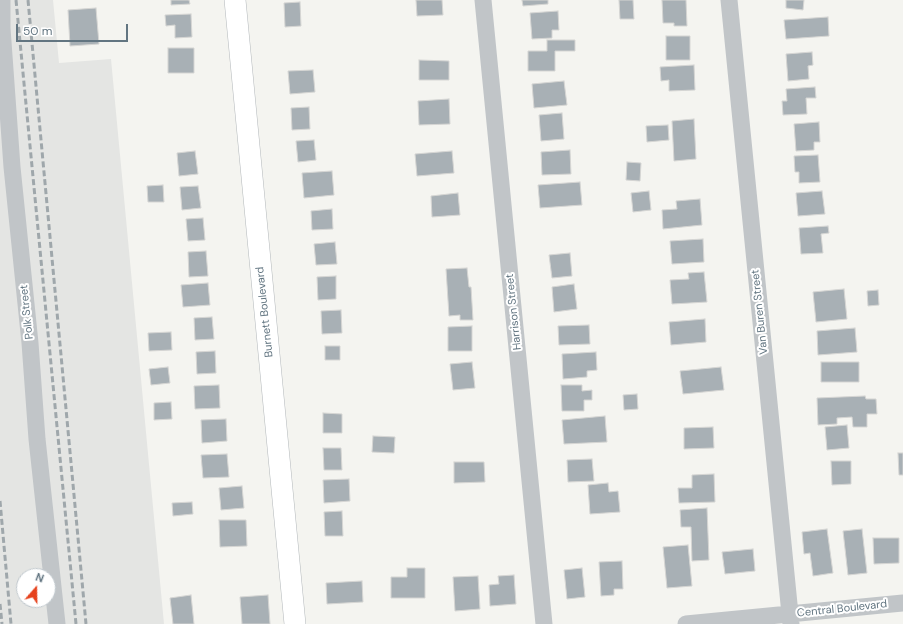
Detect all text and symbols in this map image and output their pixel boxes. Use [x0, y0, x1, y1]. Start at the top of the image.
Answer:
scale bar [18, 16, 130, 42]
text: 50 m [23, 23, 52, 39]
street label: Burnett Boulevard [254, 266, 276, 358]
street label: Van Buren Street [749, 269, 771, 355]
street label: Harrison Street [503, 273, 525, 351]
street label: Polk Street [18, 284, 36, 340]
north arrow [16, 568, 56, 608]
text: N [34, 570, 46, 586]
street label: Central Boulevard [796, 598, 888, 620]

